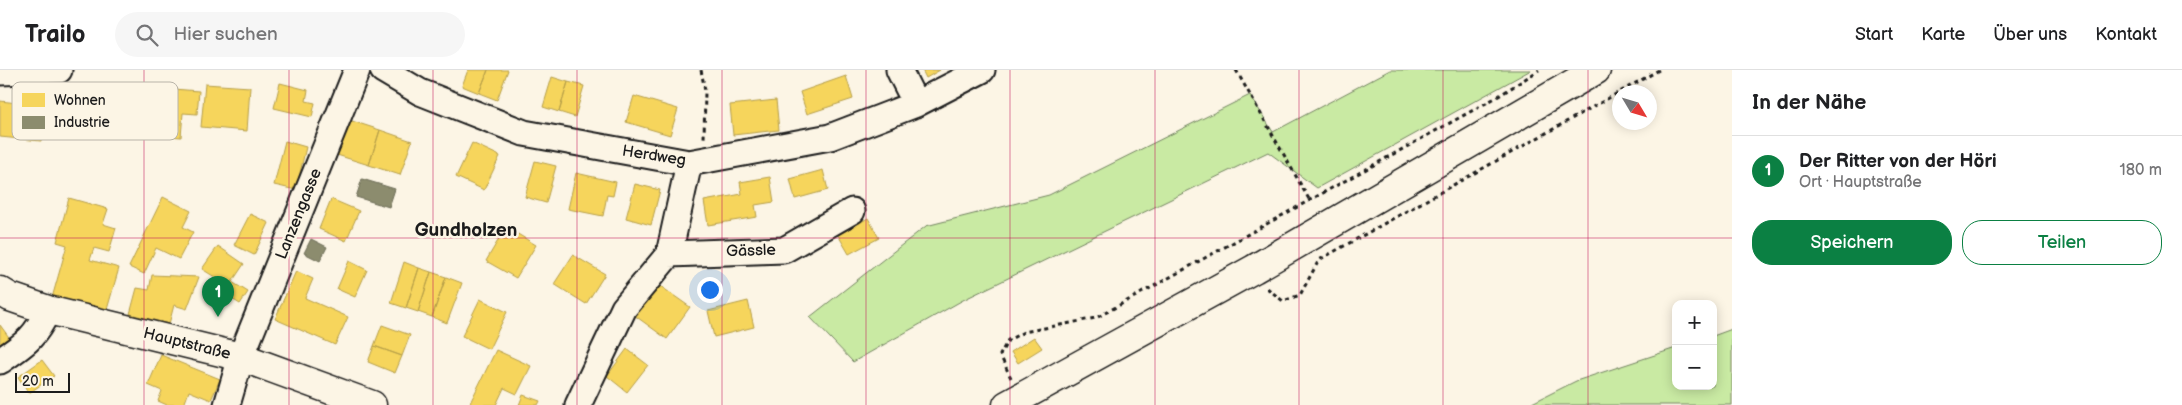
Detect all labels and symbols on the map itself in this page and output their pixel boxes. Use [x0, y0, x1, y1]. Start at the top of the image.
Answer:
legend [12, 82, 178, 140]
north arrow [1612, 85, 1657, 130]
text: Wohnen [54, 92, 106, 109]
text: Industrie [54, 114, 110, 131]
street label: Herdweg [621, 142, 687, 170]
street label: Lanzengasse [272, 165, 326, 262]
district label: Gundholzen [415, 219, 517, 242]
street label: Gässle [726, 241, 777, 261]
pin: 1 [202, 276, 234, 317]
your location [697, 277, 723, 303]
street label: Hauptstraße [141, 324, 233, 364]
scale bar [15, 370, 70, 393]

